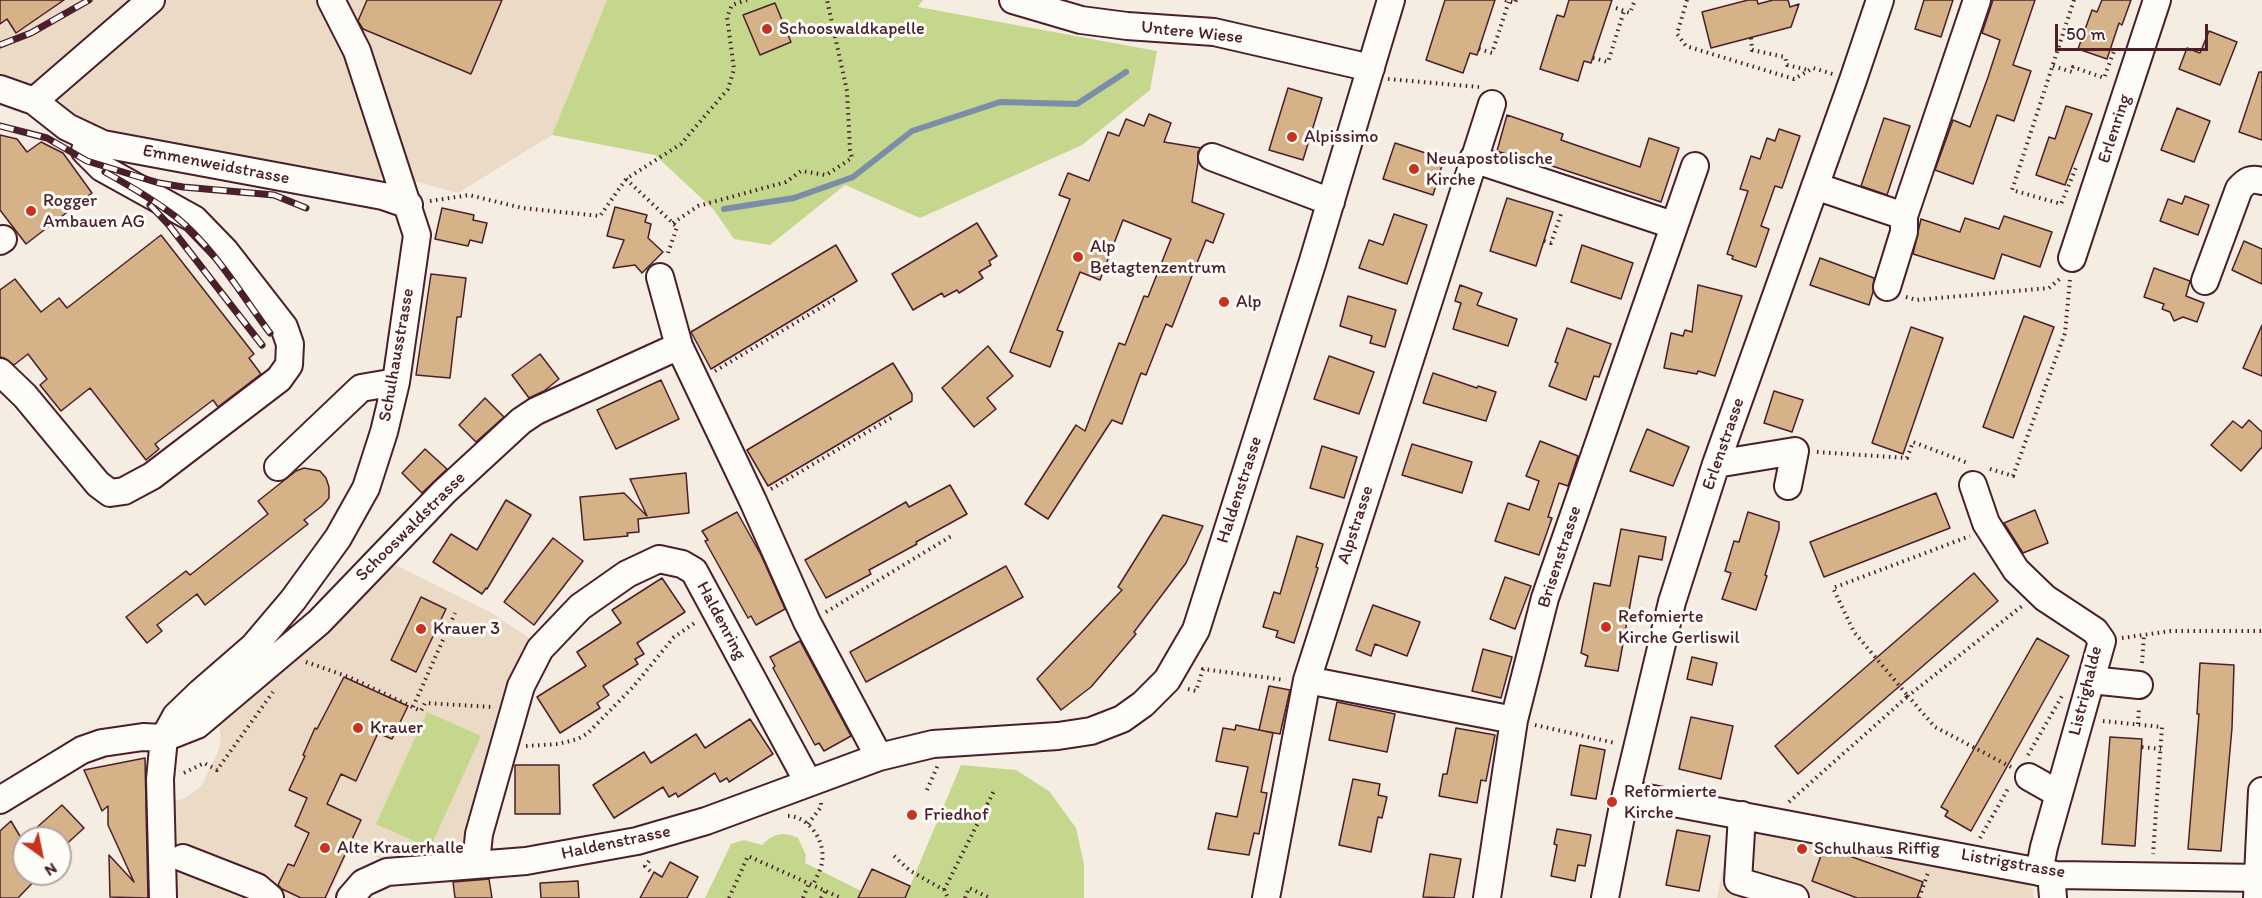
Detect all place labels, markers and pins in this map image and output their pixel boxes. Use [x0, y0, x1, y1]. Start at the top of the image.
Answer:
place label: Schooswaldkapelle [779, 18, 925, 40]
marker: Schooswaldkapelle [760, 22, 774, 36]
place label: Alpissimo [1304, 126, 1378, 148]
marker: Alpissimo [1285, 130, 1299, 144]
place label: Neuapostolische Kirche [1426, 148, 1553, 190]
marker: Neuapostolische Kirche [1407, 162, 1421, 176]
place label: Rogger Ambauen AG [43, 190, 145, 232]
marker: Rogger Ambauen AG [24, 204, 38, 218]
place label: Alp Betagtenzentrum [1090, 236, 1226, 278]
marker: Alp Betagtenzentrum [1071, 250, 1085, 264]
place label: Alp [1236, 291, 1261, 313]
marker: Alp [1217, 295, 1231, 309]
place label: Refomierte Kirche Gerliswil [1618, 606, 1739, 648]
place label: Krauer 3 [433, 618, 500, 640]
marker: Refomierte Kirche Gerliswil [1599, 620, 1613, 634]
marker: Krauer 3 [414, 622, 428, 636]
place label: Krauer [370, 717, 423, 739]
marker: Krauer [351, 721, 365, 735]
place label: Reformierte Kirche [1624, 781, 1717, 824]
marker: Reformierte Kirche [1605, 795, 1619, 809]
place label: Friedhof [924, 804, 989, 826]
marker: Friedhof [905, 808, 919, 822]
place label: Alte Krauerhalle [337, 837, 464, 859]
place label: Schulhaus Riffig [1814, 838, 1940, 860]
marker: Alte Krauerhalle [318, 841, 332, 855]
marker: Schulhaus Riffig [1795, 842, 1809, 856]

